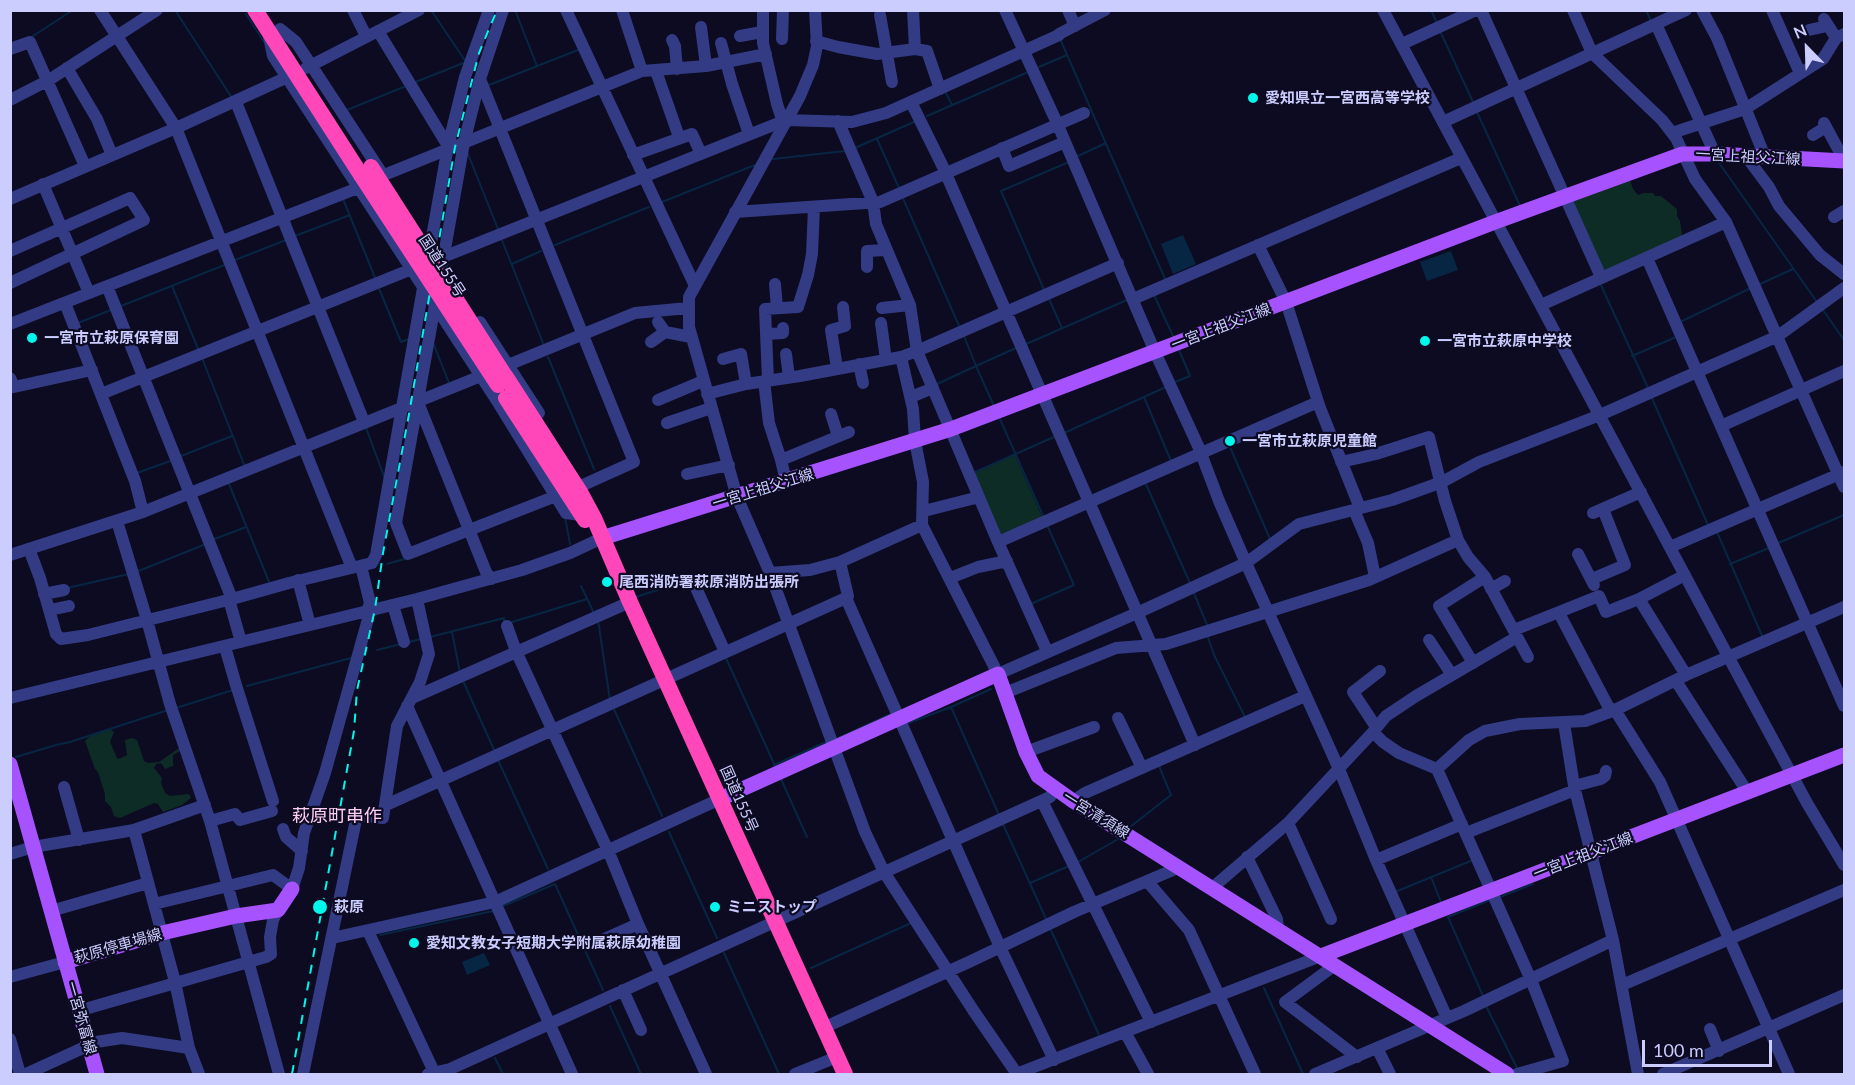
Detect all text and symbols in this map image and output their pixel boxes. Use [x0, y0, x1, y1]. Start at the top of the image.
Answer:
north arrow [1777, 18, 1837, 78]
text: N [1790, 20, 1809, 42]
place label: 愛知県立一宮西高等学校 [1265, 89, 1430, 107]
marker: 愛知県立一宮西高等学校 [1246, 91, 1260, 105]
street label: 一宮上祖父江線 [1695, 145, 1801, 169]
street label: 国道155号 [415, 231, 469, 301]
street label: 一宮上祖父江線 [1169, 300, 1273, 354]
place label: 一宮市立萩原保育園 [44, 329, 179, 347]
marker: 一宮市立萩原保育園 [25, 331, 39, 345]
place label: 一宮市立萩原中学校 [1437, 332, 1572, 350]
marker: 一宮市立萩原中学校 [1418, 334, 1432, 348]
place label: 一宮市立萩原児童館 [1242, 432, 1377, 450]
marker: 一宮市立萩原児童館 [1223, 434, 1237, 448]
street label: 一宮上祖父江線 [710, 465, 816, 513]
place label: 尾西消防署萩原消防出張所 [619, 573, 799, 591]
marker: 尾西消防署萩原消防出張所 [600, 575, 614, 589]
street label: 国道155号 [716, 763, 762, 835]
street label: 一宮清須線 [1059, 787, 1133, 843]
district label: 萩原町串作 [292, 805, 382, 827]
street label: 一宮上祖父江線 [1531, 829, 1635, 883]
marker: 萩原 [311, 898, 329, 916]
place label: 萩原 [334, 898, 364, 916]
place label: ミニストップ [727, 898, 817, 916]
marker: ミニストップ [708, 900, 722, 914]
street label: 萩原停車場線 [72, 925, 164, 967]
place label: 愛知文教女子短期大学附属萩原幼稚園 [426, 934, 681, 952]
marker: 愛知文教女子短期大学附属萩原幼稚園 [407, 936, 421, 950]
street label: 一宮弥富線 [62, 979, 100, 1057]
scale bar [1645, 1028, 1776, 1066]
text: 100 m [1653, 1039, 1704, 1061]

